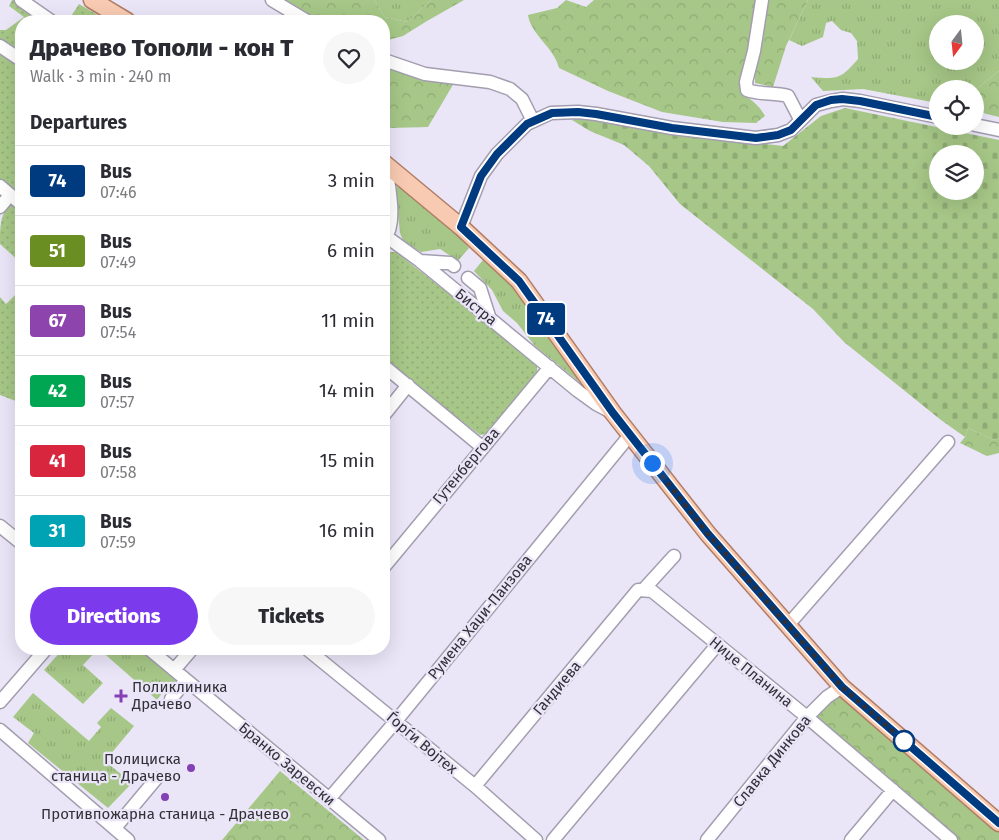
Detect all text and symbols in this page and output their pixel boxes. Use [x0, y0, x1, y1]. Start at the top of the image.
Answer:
north arrow [929, 15, 984, 70]
map controls [929, 15, 984, 200]
button: heart [323, 32, 375, 84]
text: Драчево Тополи - кон Т [30, 34, 293, 62]
text: Walk · 3 min · 240 m [30, 67, 172, 86]
button: locate [929, 80, 984, 135]
text: Departures [30, 111, 127, 134]
button: layers [929, 145, 984, 200]
text: Bus [100, 160, 132, 183]
text: 3 min [328, 169, 375, 192]
text: 74 [49, 170, 66, 192]
text: 07:46 [100, 183, 137, 202]
text: Bus [100, 230, 132, 253]
text: 6 min [327, 239, 375, 262]
text: 51 [49, 240, 66, 262]
text: 07:49 [100, 253, 136, 272]
street label: Бистра [451, 285, 501, 329]
text: Bus [100, 300, 132, 323]
line badge: 74 [524, 303, 568, 335]
text: 74 [537, 308, 555, 330]
text: 11 min [321, 309, 375, 332]
text: 67 [48, 310, 67, 332]
text: 07:54 [100, 323, 136, 342]
text: Bus [100, 370, 132, 393]
text: 14 min [319, 379, 375, 402]
text: 42 [48, 380, 67, 402]
text: 07:57 [100, 393, 134, 412]
street label: Гутенбергова [429, 424, 503, 508]
text: Bus [100, 440, 132, 463]
text: 15 min [319, 449, 375, 472]
text: 41 [49, 450, 66, 472]
your location [640, 451, 665, 476]
text: 07:58 [100, 463, 136, 482]
text: Bus [100, 510, 132, 533]
text: 16 min [319, 519, 375, 542]
text: 31 [49, 520, 66, 542]
text: 07:59 [100, 533, 136, 552]
street label: Румена Хаџи-Панзова [424, 551, 536, 683]
button: Directions [30, 587, 198, 645]
button: Tickets [208, 587, 375, 645]
street label: Ниџе Планина [706, 633, 796, 711]
street label: Гандиева [529, 657, 585, 719]
place label: Поликлиника Драчево [131, 678, 227, 713]
marker: Поликлиника Драчево [114, 689, 128, 703]
street label: Ѓорѓи Војтех [383, 708, 462, 778]
street label: Славка Динкова [729, 711, 815, 811]
street label: Бранко Заревски [235, 718, 339, 810]
unlabelled marker [893, 730, 915, 752]
place label: Полициска станица - Драчево [51, 750, 181, 785]
marker: Полициска станица - Драчево [185, 762, 197, 774]
marker: Противпожарна станица - Драчево [159, 791, 171, 803]
place label: Противпожарна станица - Драчево [41, 805, 289, 823]

